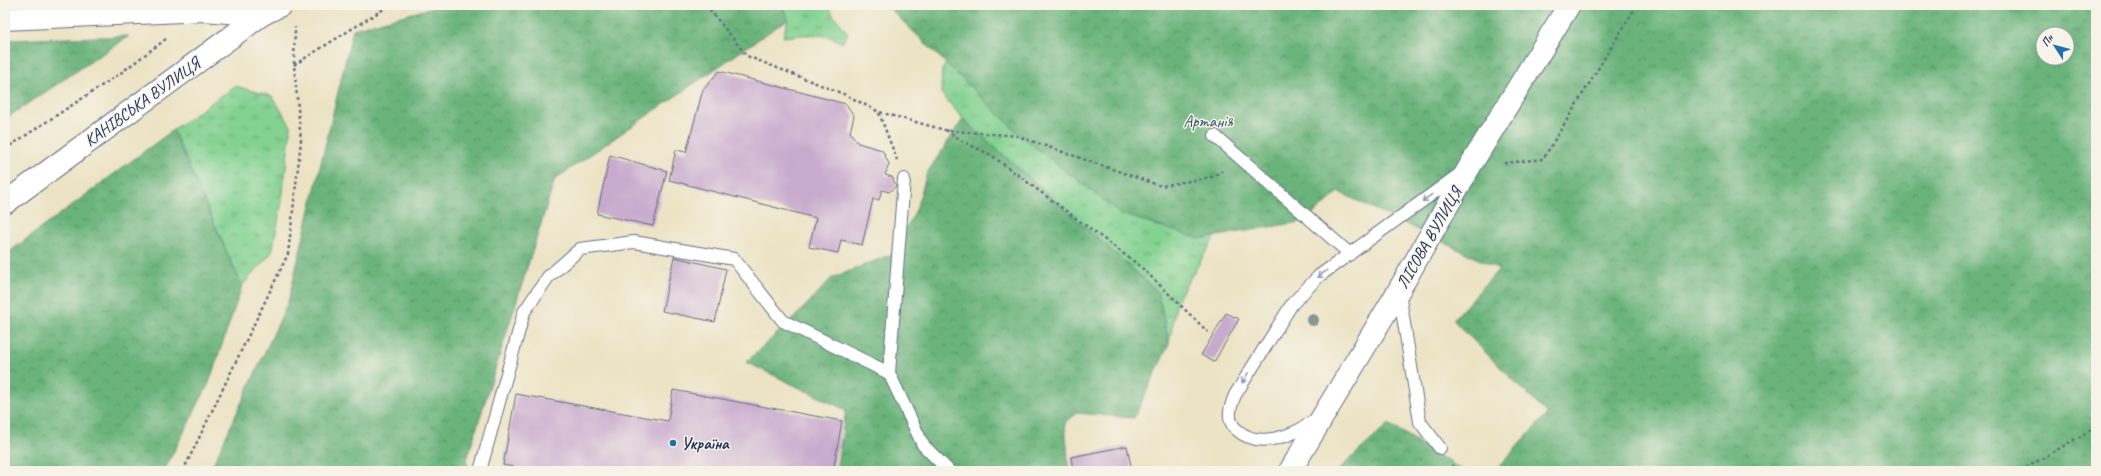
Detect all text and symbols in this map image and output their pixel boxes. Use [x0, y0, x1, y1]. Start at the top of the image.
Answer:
north arrow [2035, 26, 2075, 66]
text: Пн [2038, 30, 2057, 49]
street label: КАНІВСЬКА ВУЛИЦЯ [80, 51, 206, 151]
park label: Артанія [1183, 111, 1233, 132]
street label: ЛІСОВА ВУЛИЦЯ [1392, 182, 1468, 292]
one-way arrow [1422, 194, 1433, 202]
one-way arrow [1317, 270, 1328, 279]
one-way arrow [1241, 372, 1249, 383]
place label: Україна [681, 433, 730, 454]
marker: Україна [668, 438, 678, 448]

